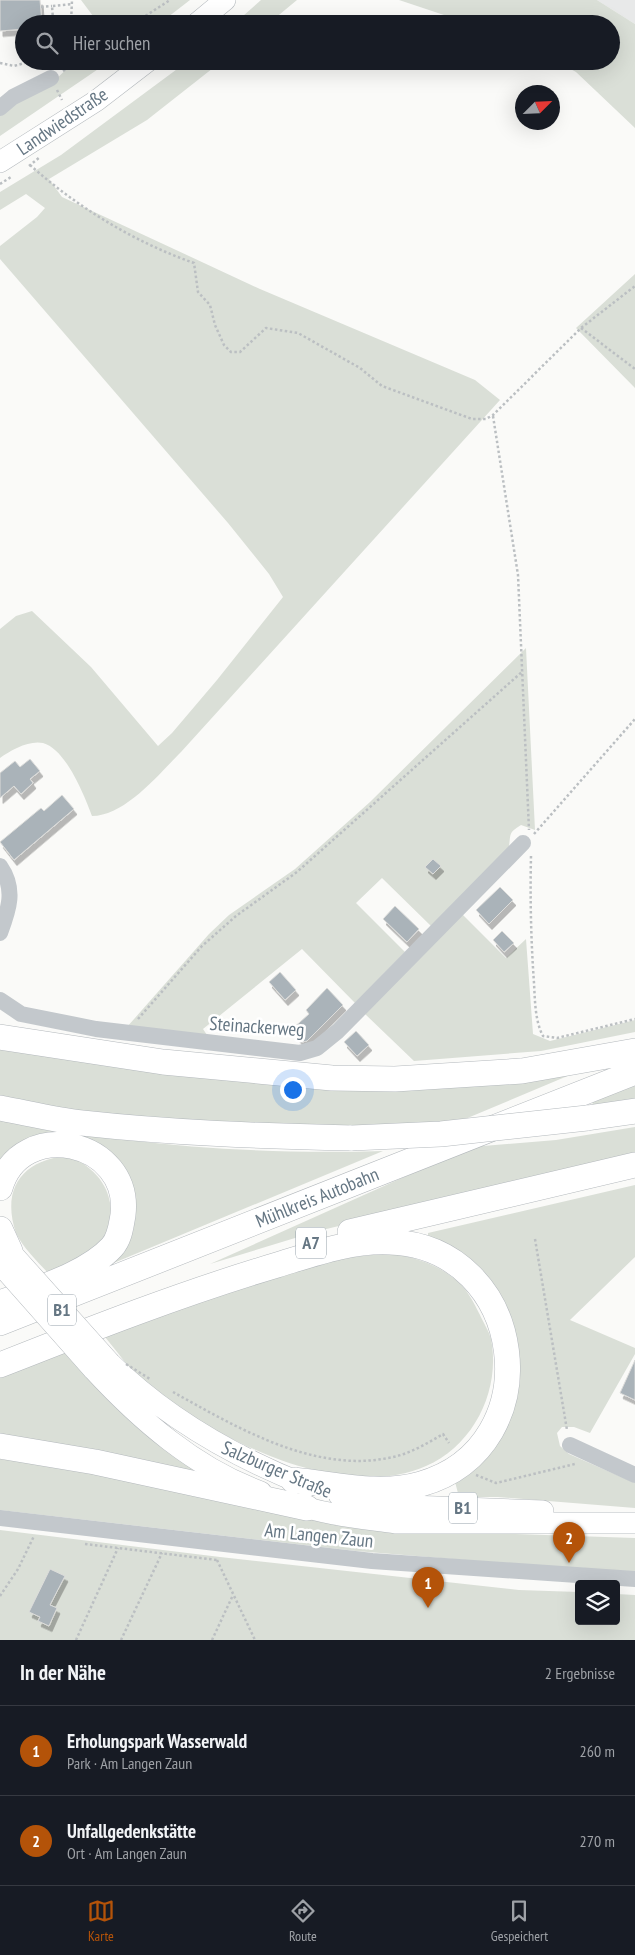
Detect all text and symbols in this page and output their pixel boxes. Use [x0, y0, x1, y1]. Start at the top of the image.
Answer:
search box [15, 15, 620, 70]
icon: search [33, 29, 61, 57]
text: Hier suchen [73, 31, 150, 55]
street label: Landwiedstraße [12, 82, 112, 160]
north arrow [515, 85, 560, 130]
street label: Steinackerweg [209, 1011, 305, 1041]
your location [280, 1077, 306, 1103]
street label: Mühlkreis Autobahn [252, 1161, 382, 1233]
road number: A7 [296, 1228, 326, 1258]
road number: B1 [48, 1294, 76, 1326]
street label: Salzburger Straße [218, 1435, 336, 1503]
road number: B1 [449, 1492, 477, 1524]
street label: Am Langen Zaun [263, 1517, 375, 1553]
pin: 2 [553, 1522, 585, 1563]
pin: 1 [412, 1567, 444, 1608]
map controls [575, 1580, 620, 1625]
button: layers [575, 1580, 620, 1625]
text: In der Nähe [20, 1659, 106, 1686]
text: 2 Ergebnisse [545, 1663, 615, 1683]
text: Erholungspark Wasserwald [67, 1729, 247, 1753]
text: 1 [32, 1741, 40, 1761]
text: 260 m [580, 1741, 615, 1761]
text: Park · Am Langen Zaun [67, 1753, 192, 1773]
text: Unfallgedenkstätte [67, 1819, 196, 1843]
text: 2 [32, 1831, 40, 1851]
text: 270 m [580, 1831, 615, 1851]
text: Ort · Am Langen Zaun [67, 1843, 187, 1863]
tab: Karte [87, 1897, 115, 1945]
tab: Route [289, 1897, 317, 1945]
tab: Gespeichert [491, 1897, 548, 1945]

